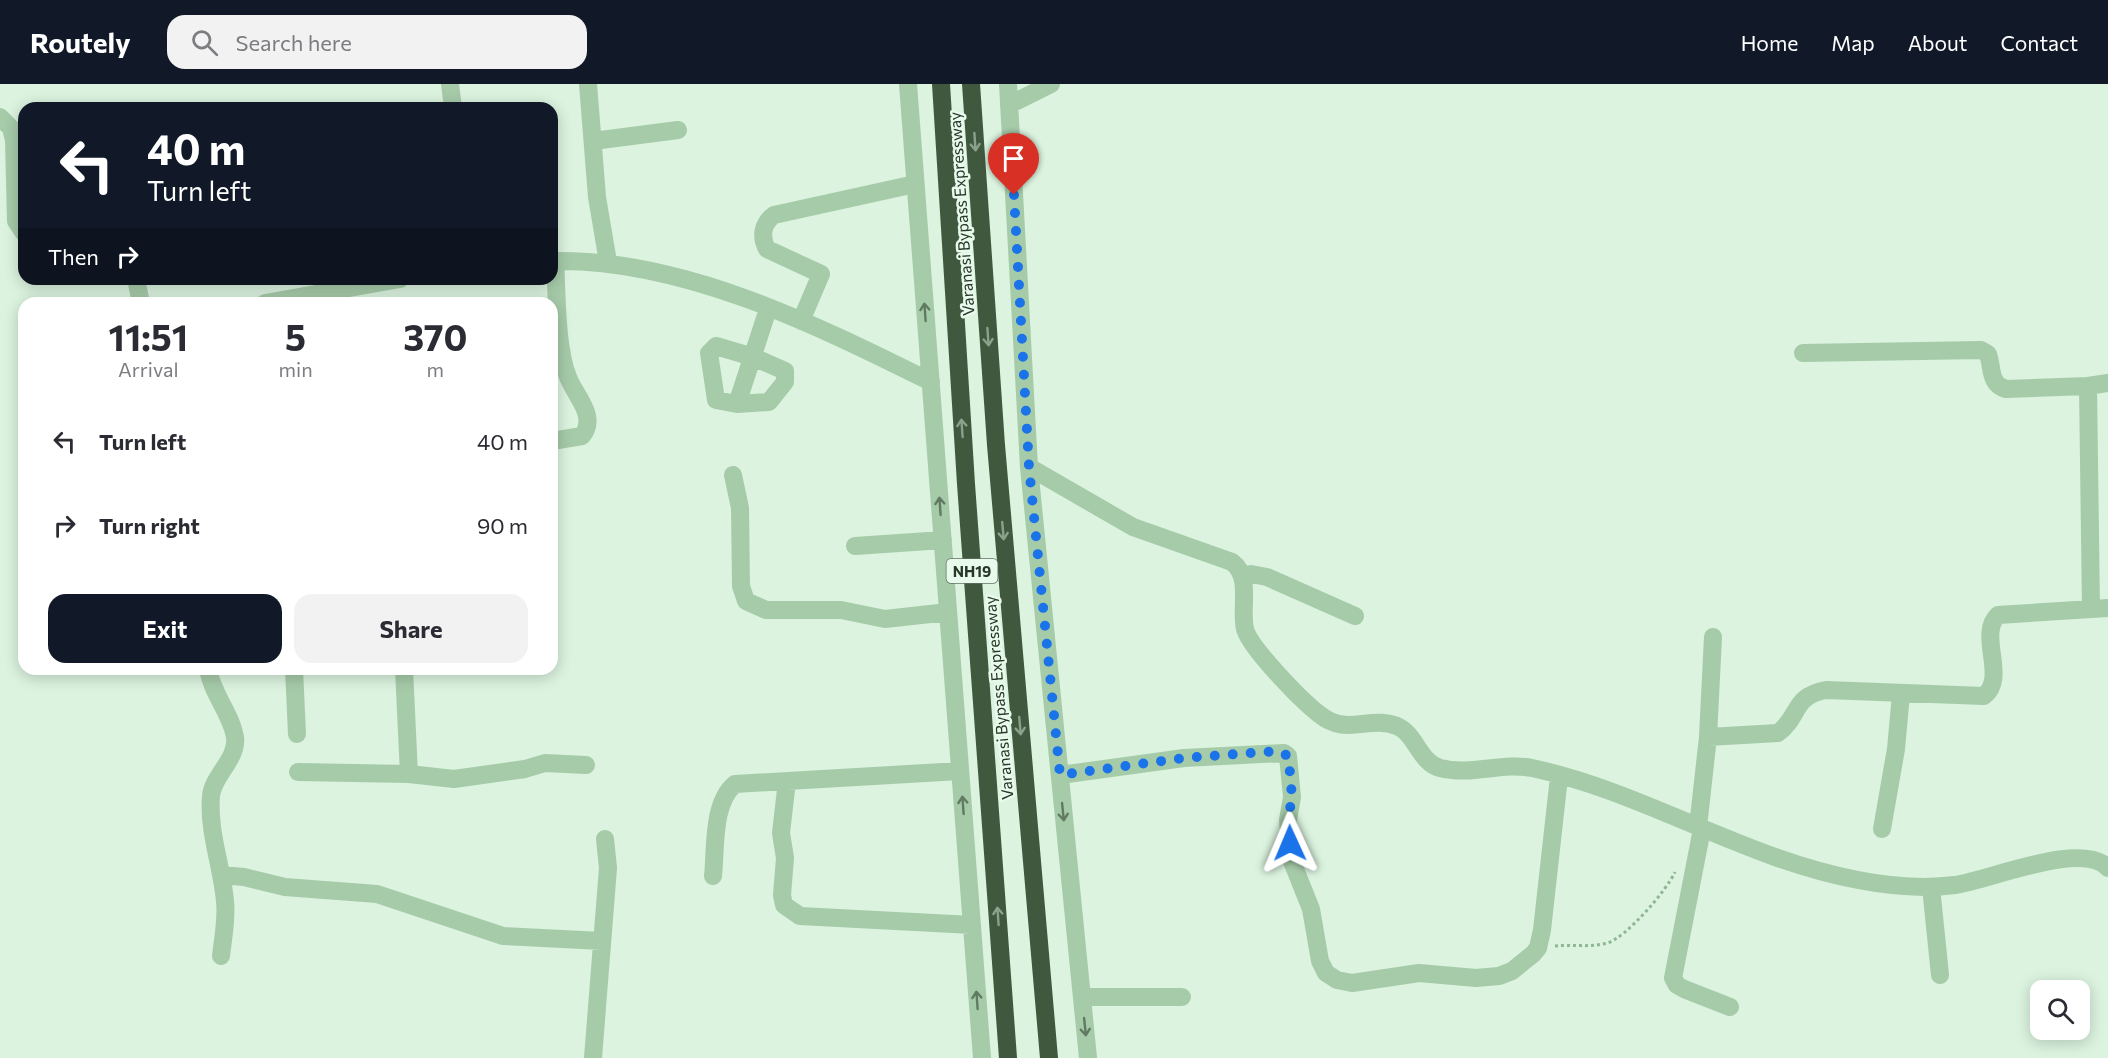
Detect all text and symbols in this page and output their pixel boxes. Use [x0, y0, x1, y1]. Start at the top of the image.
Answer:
search box [167, 15, 587, 69]
text: Routely [30, 25, 131, 59]
icon: search [188, 26, 221, 59]
text: Search here [236, 29, 352, 56]
text: Home [1741, 30, 1798, 55]
text: Map [1831, 30, 1875, 55]
text: About [1908, 30, 1967, 55]
text: Contact [2000, 30, 2078, 55]
street label: Varanasi Bypass Expressway [944, 111, 978, 317]
text: 40 m [147, 122, 245, 174]
icon: left [48, 126, 126, 204]
one-way arrow [970, 132, 981, 152]
pin [988, 133, 1039, 195]
icon: arrive [997, 142, 1030, 175]
text: Turn left [147, 174, 251, 207]
icon: right [111, 240, 144, 273]
text: Then [48, 243, 99, 270]
one-way arrow [919, 302, 930, 322]
text: 11:51 [109, 314, 188, 358]
text: 5 [285, 314, 306, 358]
text: 370 [403, 314, 467, 358]
one-way arrow [983, 326, 994, 346]
text: Arrival [118, 357, 179, 381]
text: min [279, 357, 313, 381]
text: m [427, 357, 444, 381]
one-way arrow [957, 419, 968, 439]
icon: left [48, 425, 81, 458]
text: Turn left [99, 428, 186, 455]
text: 40 m [477, 428, 528, 455]
one-way arrow [934, 497, 945, 517]
icon: right [48, 509, 81, 542]
text: Turn right [99, 512, 200, 539]
text: 90 m [477, 512, 528, 539]
one-way arrow [998, 521, 1009, 541]
road number: NH19 [946, 559, 998, 583]
button: Exit [48, 594, 282, 663]
button: Share [294, 594, 528, 663]
street label: Varanasi Bypass Expressway [980, 595, 1016, 801]
one-way arrow [1015, 715, 1026, 735]
one-way arrow [957, 796, 968, 816]
one-way arrow [1058, 802, 1069, 822]
position arrow [1258, 811, 1322, 875]
one-way arrow [992, 906, 1003, 926]
map controls [2030, 980, 2090, 1040]
button: search [2030, 980, 2090, 1040]
one-way arrow [972, 990, 983, 1010]
one-way arrow [1080, 1017, 1091, 1037]

